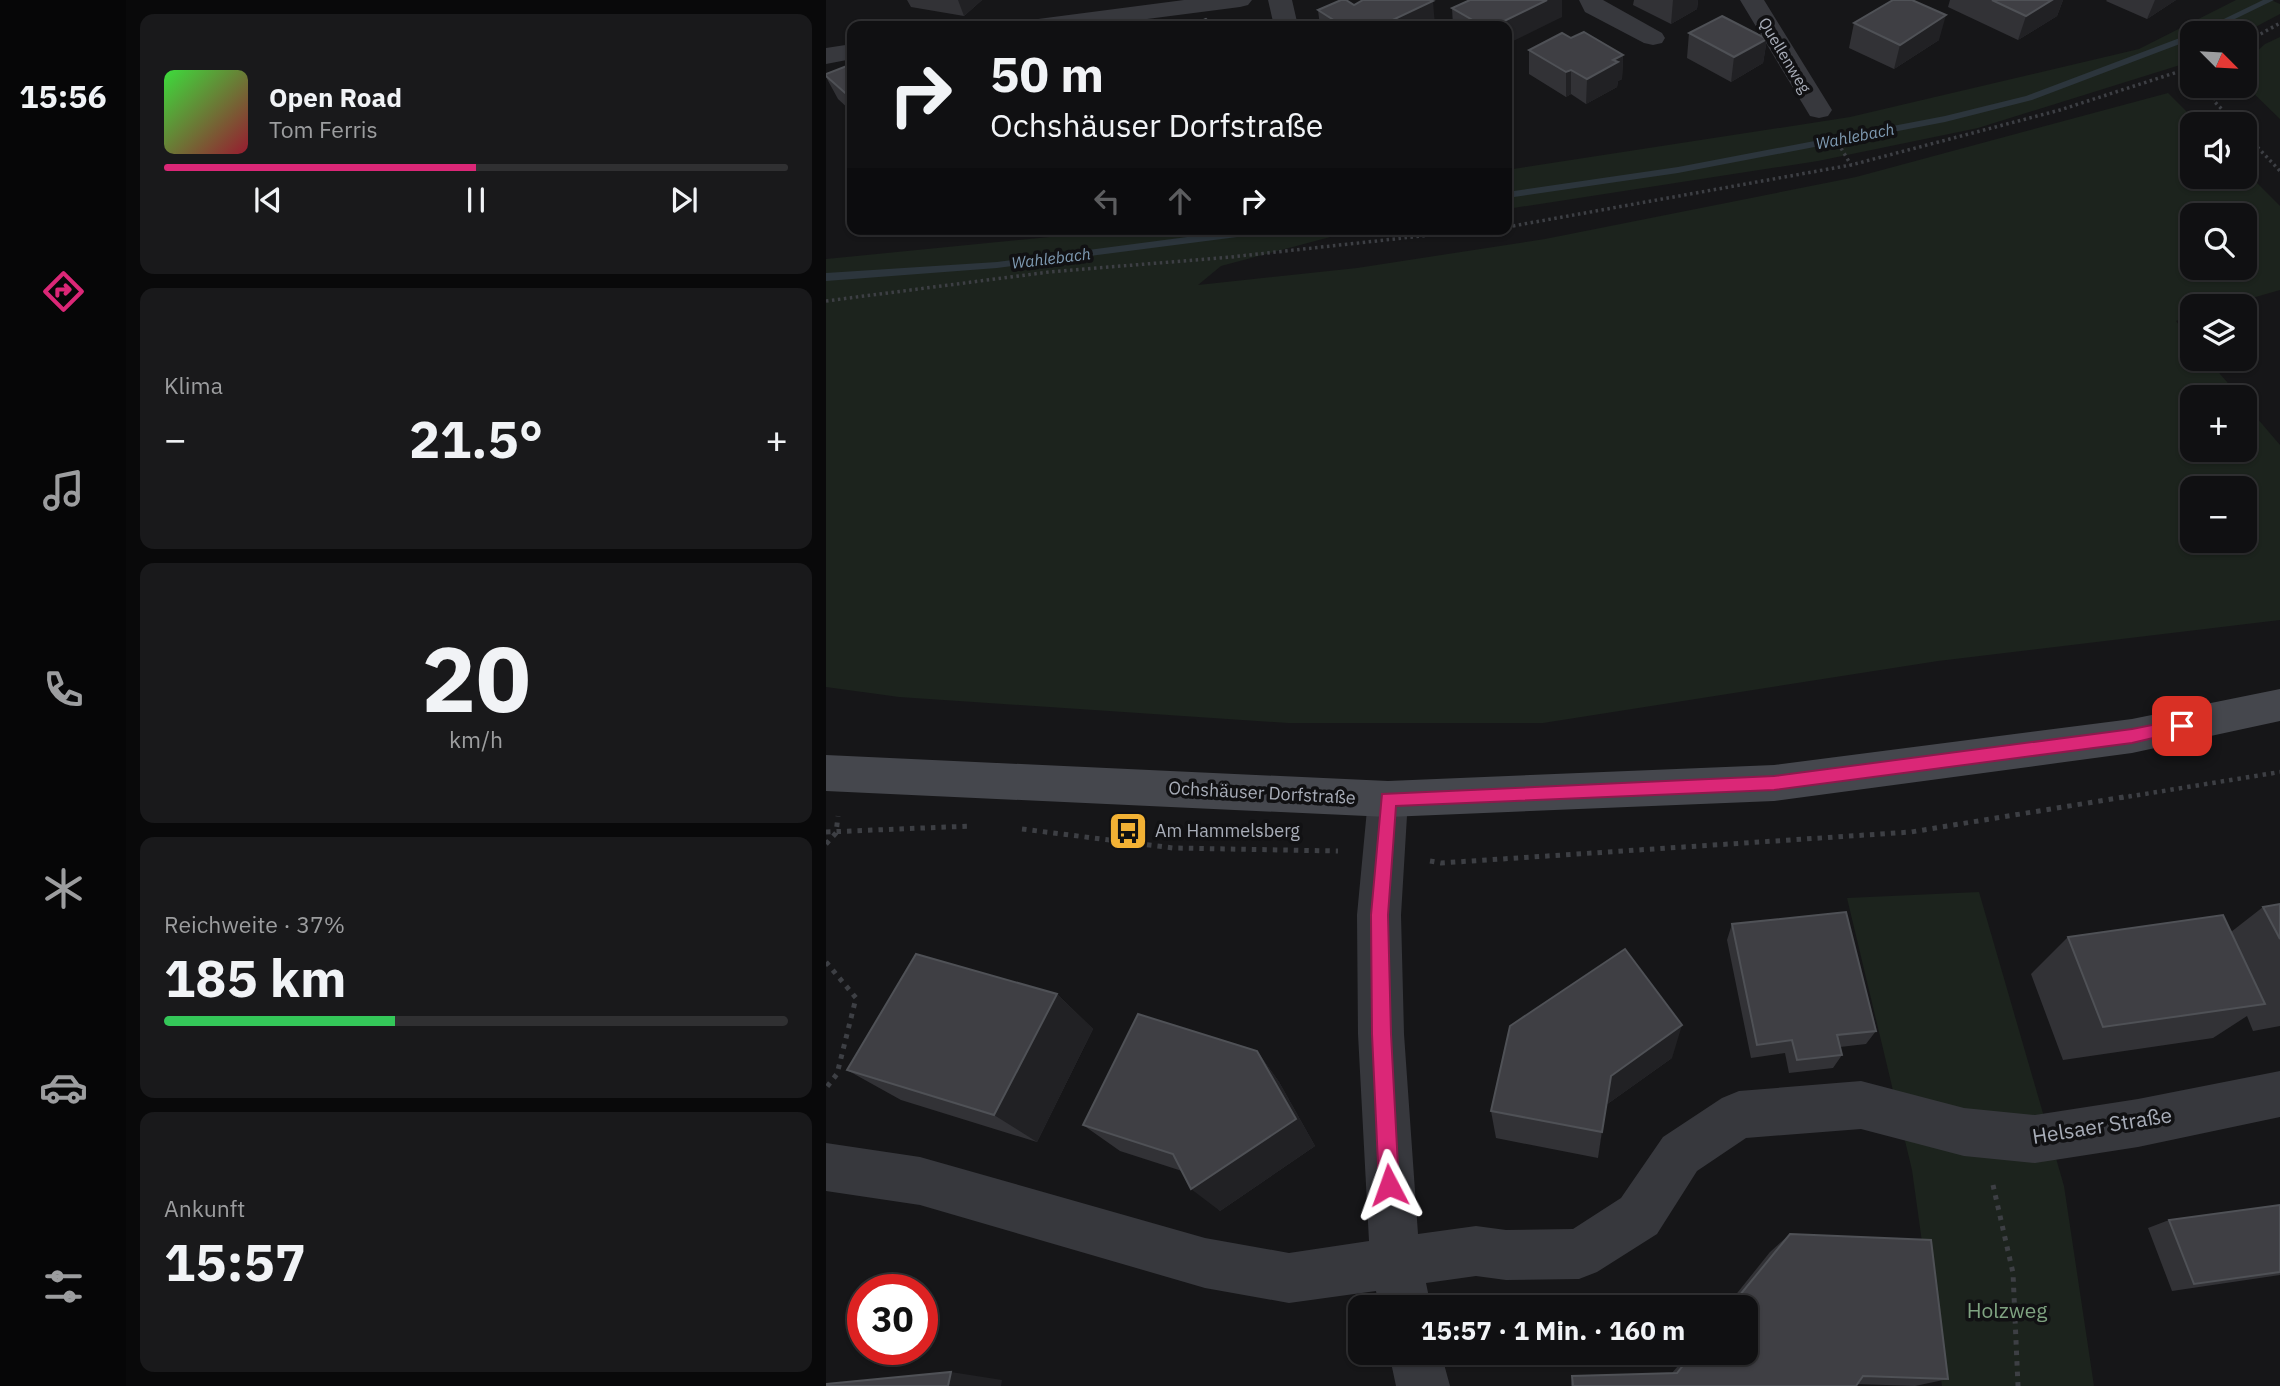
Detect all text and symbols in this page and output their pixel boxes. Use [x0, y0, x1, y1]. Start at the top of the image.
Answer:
street label: Quellenweg [1755, 13, 1816, 97]
north arrow [2180, 21, 2258, 98]
map controls [2180, 21, 2257, 553]
text: 50 m [990, 42, 1104, 105]
icon: right [875, 49, 966, 140]
text: 15:56 [19, 75, 107, 117]
text: Open Road [269, 80, 402, 114]
text: Ochshäuser Dorfstraße [990, 104, 1323, 146]
button: sound [2180, 112, 2257, 189]
text: Tom Ferris [269, 114, 378, 144]
water label: Wahlebach [1814, 119, 1896, 153]
icon: previous [249, 181, 287, 219]
icon: pause [457, 181, 495, 219]
icon: next [665, 181, 703, 219]
icon: left [1088, 182, 1126, 220]
icon: ahead [1161, 182, 1199, 220]
icon: right [1234, 182, 1272, 220]
button: search [2180, 203, 2257, 280]
water label: Wahlebach [1010, 243, 1092, 273]
icon: directions [39, 267, 88, 316]
button: layers [2180, 294, 2257, 371]
text: Klima [164, 370, 223, 400]
button: + [2180, 385, 2257, 462]
text: 21.5° [409, 405, 543, 472]
text: − [164, 414, 187, 463]
text: + [765, 414, 788, 463]
icon: music [39, 466, 88, 515]
button: − [2180, 476, 2257, 553]
text: 20 [421, 619, 531, 737]
icon: phone [39, 665, 88, 714]
pin [2152, 696, 2212, 756]
icon: arrive [2163, 707, 2201, 745]
text: km/h [449, 724, 503, 754]
street label: Ochshäuser Dorfstraße [1168, 776, 1356, 809]
bus stop icon: Am Hammelsberg [1107, 810, 1149, 852]
place label: Am Hammelsberg [1155, 819, 1300, 842]
icon: climate [39, 864, 88, 913]
text: Reichweite · 37% [164, 909, 345, 939]
text: 185 km [164, 944, 346, 1011]
icon: car [39, 1063, 88, 1112]
street label: Helsaer Straße [2030, 1100, 2174, 1150]
position arrow [1352, 1148, 1426, 1222]
text: Ankunft [164, 1193, 245, 1223]
text: 15:57 [164, 1228, 306, 1295]
icon: filters [39, 1262, 88, 1311]
speed limit sign: 30 [847, 1274, 938, 1365]
park label: Holzweg [1967, 1296, 2047, 1324]
text: 15:57 · 1 Min. · 160 m [1421, 1313, 1685, 1347]

